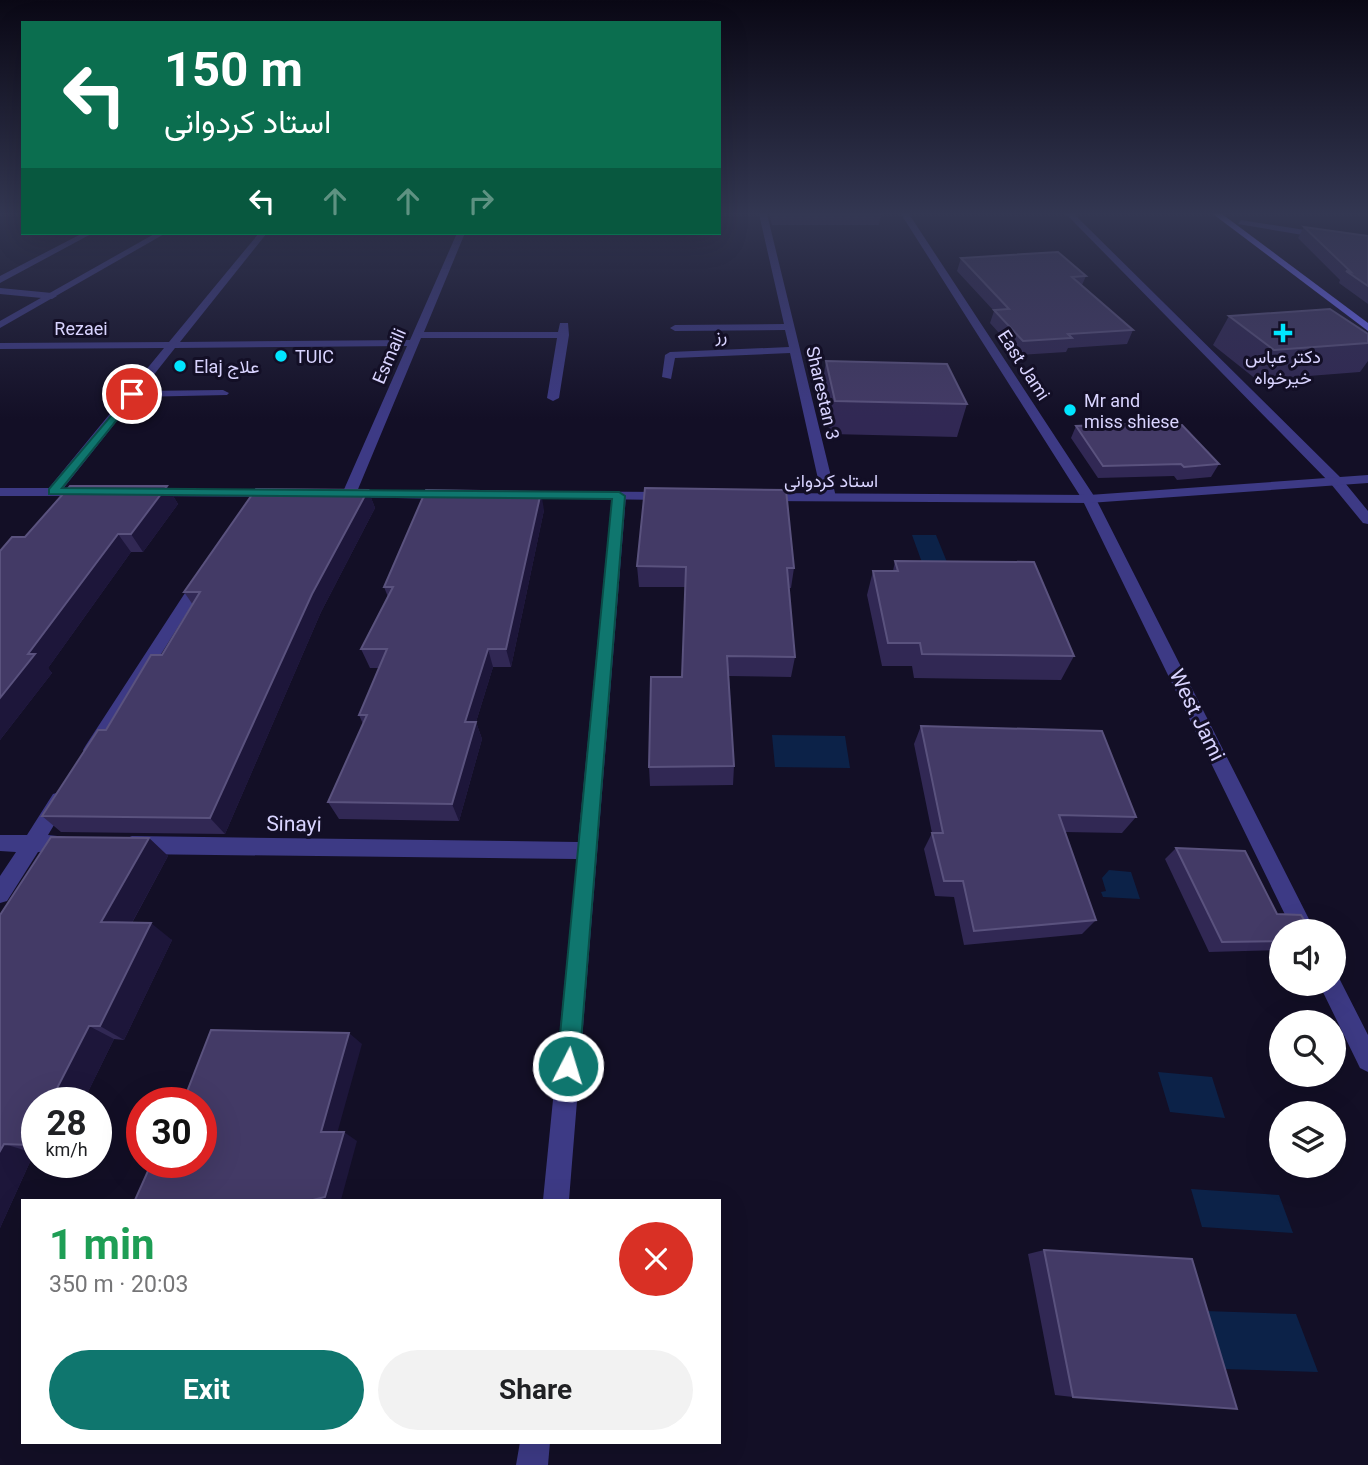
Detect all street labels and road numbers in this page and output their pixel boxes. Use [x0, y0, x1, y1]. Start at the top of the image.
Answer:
street label: Rezaei [54, 318, 108, 339]
street label: رز [713, 324, 728, 347]
street label: Esmaili [368, 325, 410, 387]
street label: East Jami [994, 326, 1054, 404]
street label: Sharestan 3 [802, 344, 844, 442]
street label: استاد کردوانی [784, 470, 878, 492]
street label: West Jami [1165, 665, 1229, 765]
street label: Sinayi [266, 812, 322, 836]

